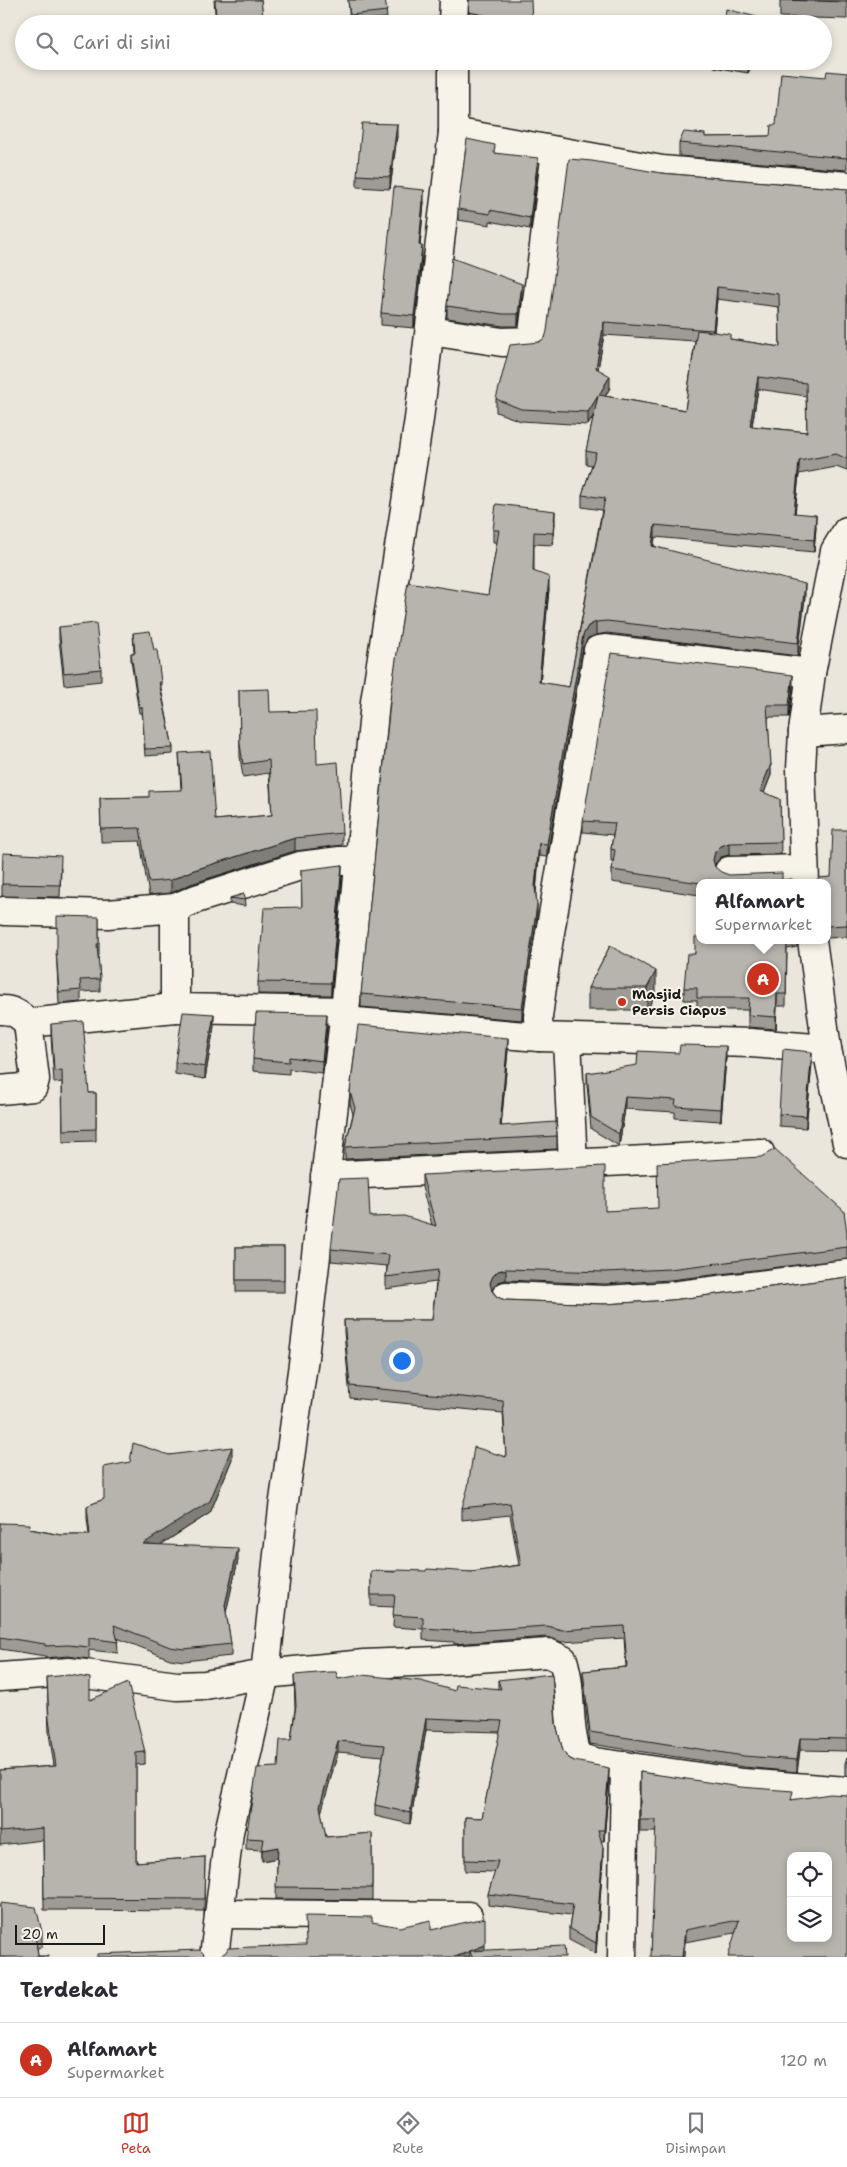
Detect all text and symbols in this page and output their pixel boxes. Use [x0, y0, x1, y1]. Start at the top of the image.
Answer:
search box [15, 15, 832, 70]
icon: search [33, 29, 61, 57]
text: Cari di sini [73, 30, 171, 55]
popup [696, 879, 831, 944]
text: Alfamart [715, 889, 805, 914]
text: Supermarket [715, 914, 812, 935]
pin: A [747, 960, 779, 998]
place label: Masjid Persis Ciapus [632, 985, 726, 1019]
marker: Masjid Persis Ciapus [616, 996, 628, 1008]
your location [389, 1348, 415, 1374]
map controls [787, 1852, 832, 1942]
button: locate [787, 1852, 832, 1897]
button: layers [787, 1897, 832, 1942]
scale bar [15, 1922, 105, 1945]
text: 20 m [22, 1925, 58, 1943]
text: Terdekat [20, 1976, 118, 2004]
text: Alfamart [67, 2037, 157, 2062]
text: A [30, 2050, 42, 2071]
text: 120 m [780, 2050, 827, 2071]
text: Supermarket [67, 2062, 164, 2083]
tab: Peta [121, 2109, 151, 2157]
tab: Rute [393, 2109, 424, 2157]
tab: Disimpan [665, 2109, 726, 2157]

